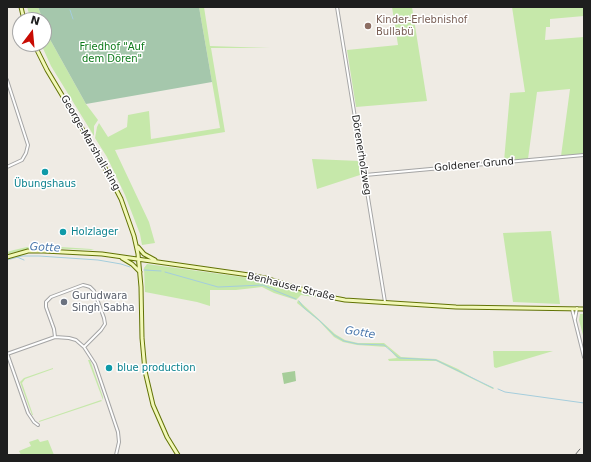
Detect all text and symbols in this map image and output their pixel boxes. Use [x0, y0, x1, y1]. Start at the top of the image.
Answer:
north arrow [12, 12, 52, 52]
text: N [29, 13, 41, 28]
place label: Kinder-Erlebnishof Bullabü [376, 14, 467, 38]
marker: Kinder-Erlebnishof Bullabü [363, 21, 373, 31]
park label: Friedhof "Auf dem Dören" [80, 41, 144, 64]
street label: George-Marshall-Ring [58, 93, 122, 193]
street label: Dörenerholzweg [349, 114, 373, 196]
street label: Goldener Grund [434, 156, 514, 174]
marker: Übungshaus [40, 167, 50, 177]
place label: Übungshaus [14, 178, 76, 190]
place label: Holzlager [71, 226, 118, 238]
marker: Holzlager [58, 227, 68, 237]
water label: Gotte [29, 241, 61, 255]
street label: Benhauser Straße [246, 270, 336, 304]
place label: Gurudwara Singh Sabha [72, 290, 135, 314]
marker: Gurudwara Singh Sabha [59, 297, 69, 307]
water label: Gotte [344, 324, 376, 342]
place label: blue production [117, 362, 195, 374]
marker: blue production [104, 363, 114, 373]

